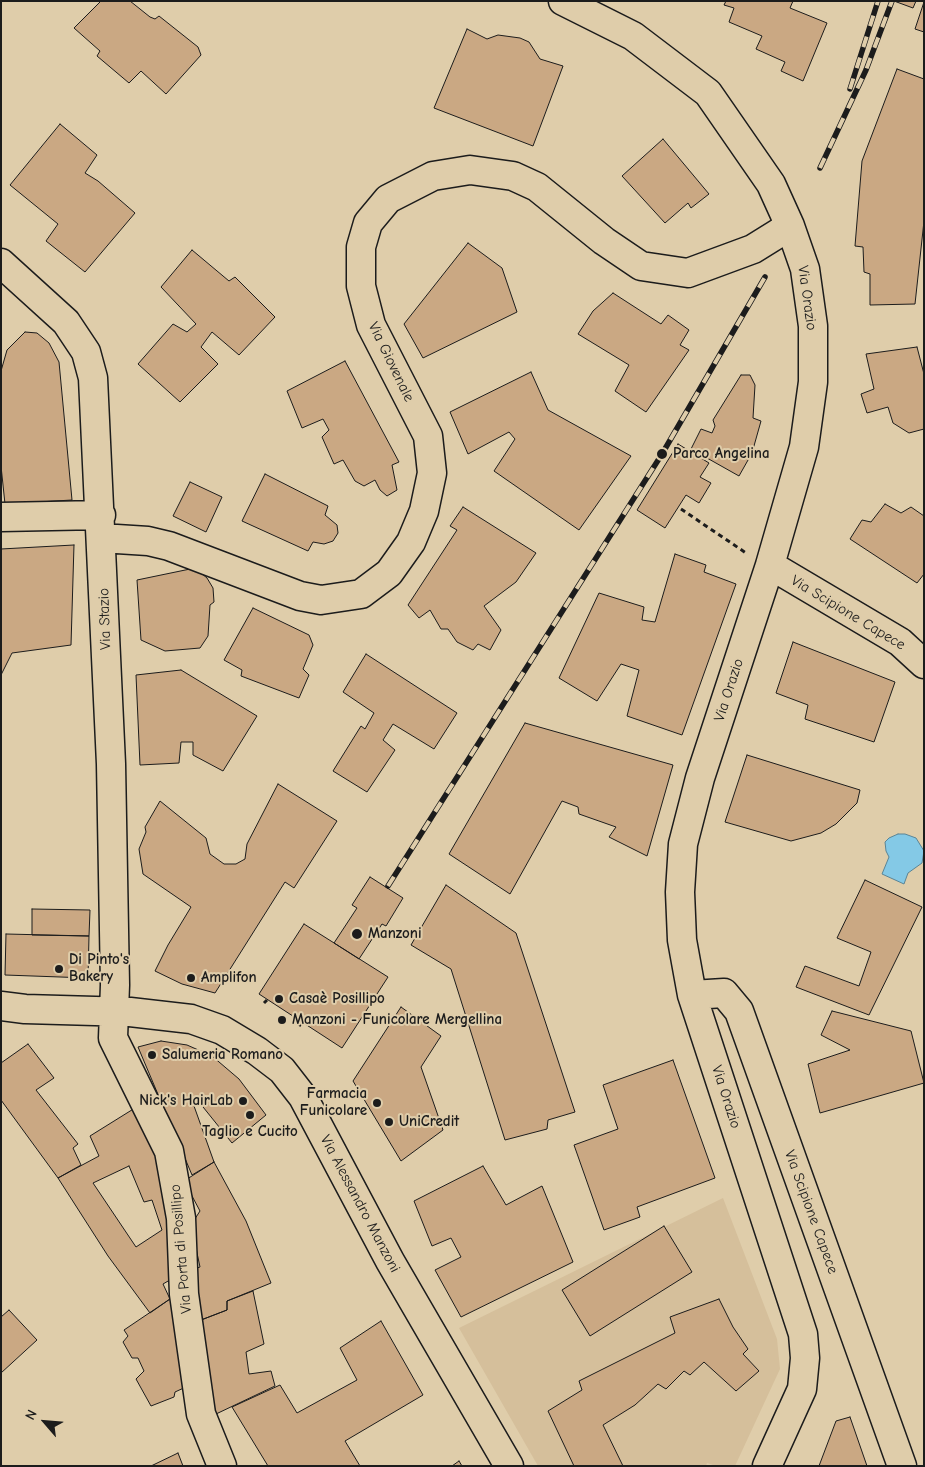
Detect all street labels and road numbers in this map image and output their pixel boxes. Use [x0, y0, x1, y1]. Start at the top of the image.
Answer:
street label: Via Orazio [794, 265, 820, 331]
street label: Via Giovenale [364, 319, 418, 405]
street label: Via Scipione Capece [787, 572, 909, 654]
street label: Via Stazio [95, 588, 115, 650]
street label: Via Orazio [710, 656, 748, 724]
street label: Via Orazio [707, 1063, 745, 1131]
street label: Via Alessandro Manzoni [316, 1132, 404, 1276]
street label: Via Scipione Capece [780, 1148, 842, 1276]
street label: Via Porta di Posillipo [166, 1183, 196, 1315]

